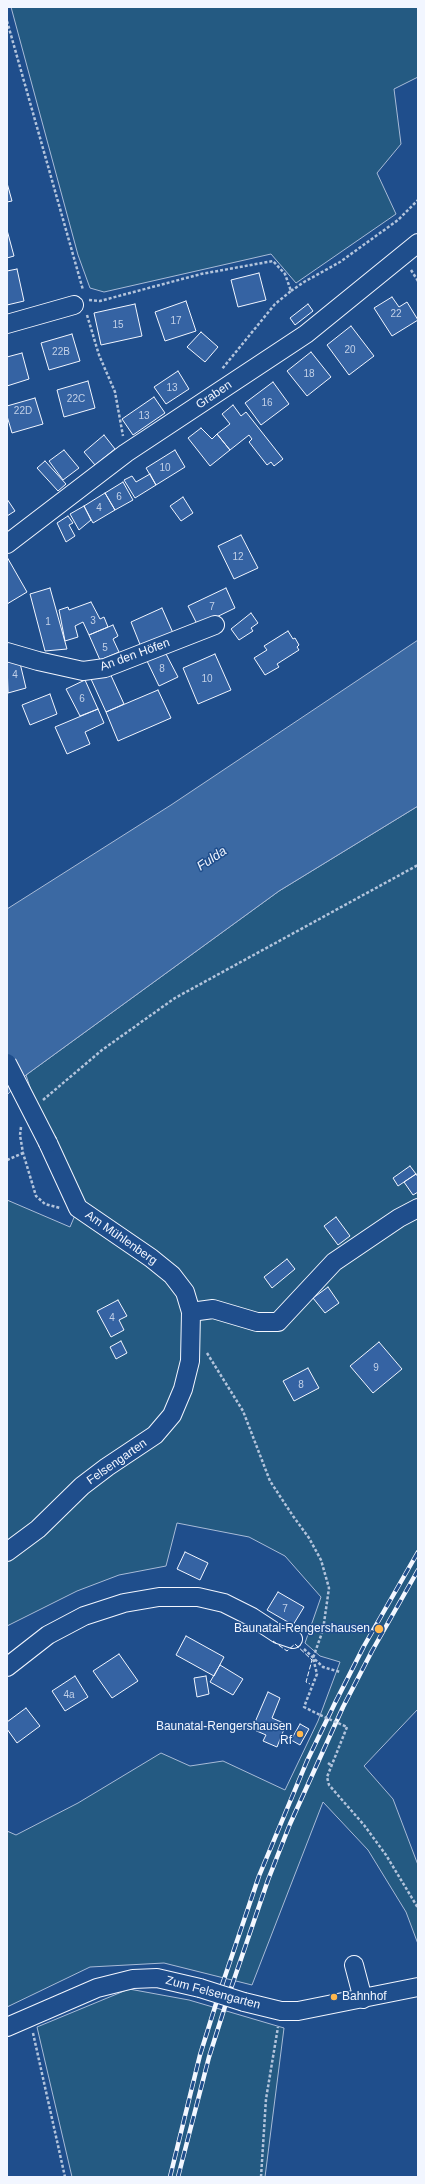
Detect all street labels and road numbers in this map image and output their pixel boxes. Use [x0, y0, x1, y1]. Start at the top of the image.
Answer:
street label: Graben [193, 378, 235, 412]
street label: An den Höfen [98, 636, 172, 674]
street label: Am Mühlenberg [82, 1208, 160, 1268]
street label: Felsengarten [84, 1436, 150, 1488]
street label: Zum Felsengarten [164, 1973, 262, 2013]

